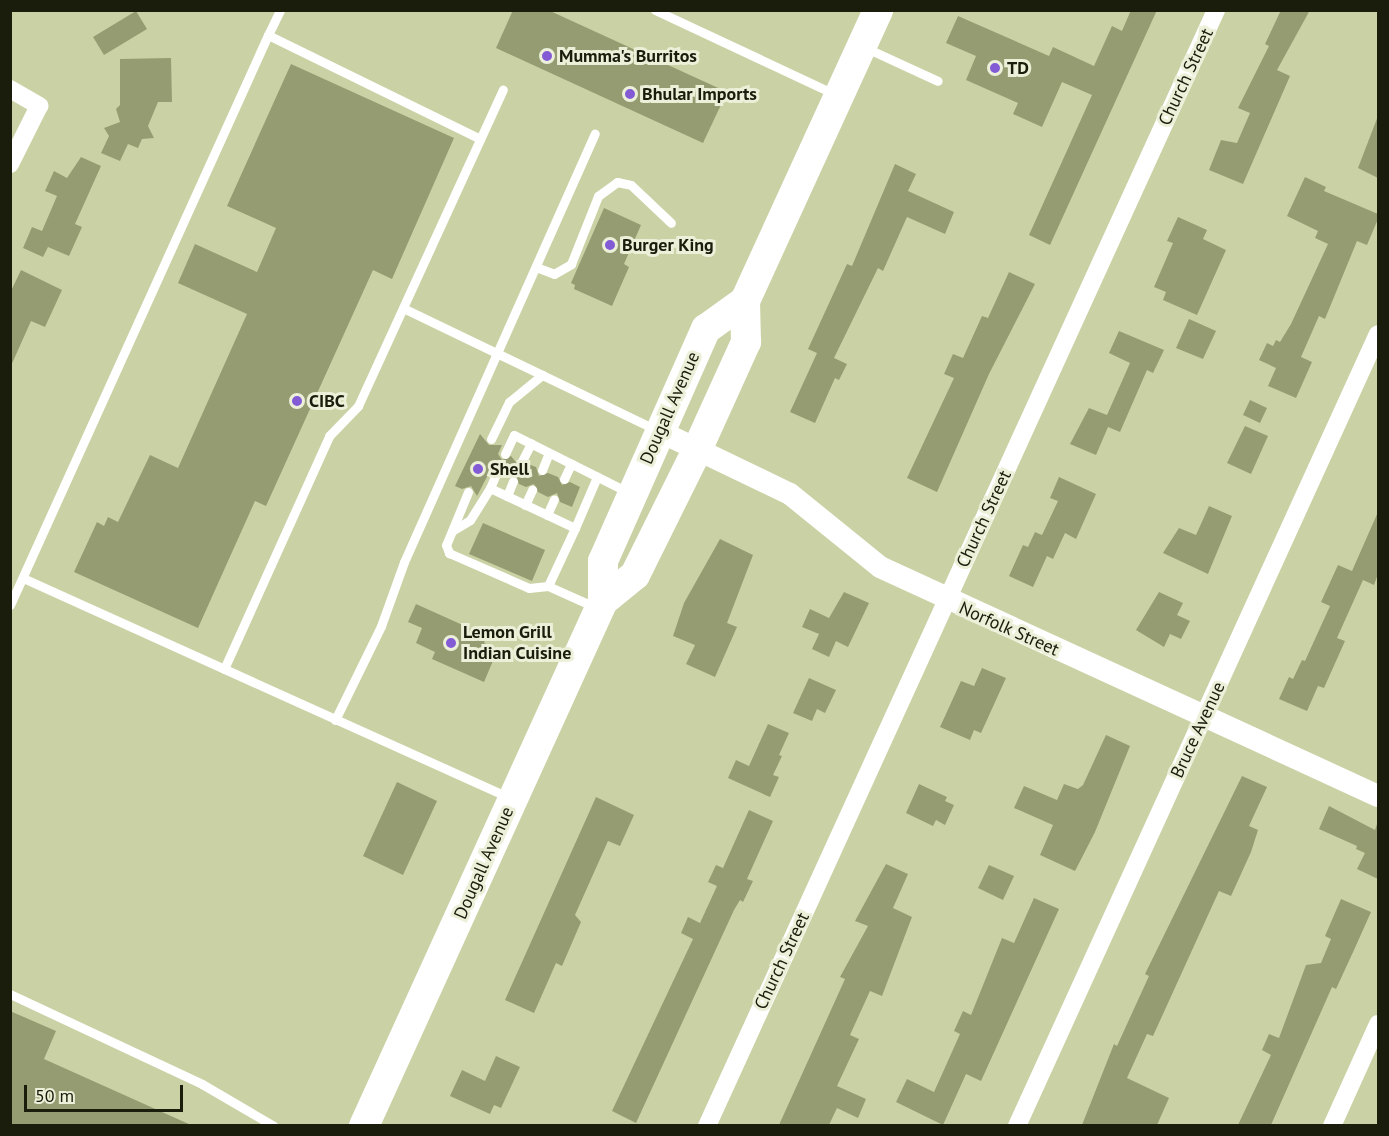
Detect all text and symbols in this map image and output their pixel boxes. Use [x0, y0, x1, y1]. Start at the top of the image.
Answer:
street label: Church Street [1154, 25, 1218, 129]
place label: Mumma's Burritos [559, 45, 697, 67]
marker: Mumma's Burritos [540, 49, 554, 63]
place label: TD [1007, 57, 1029, 79]
marker: TD [988, 61, 1002, 75]
place label: Bhular Imports [642, 83, 757, 105]
marker: Bhular Imports [623, 87, 637, 101]
place label: Burger King [622, 234, 714, 256]
marker: Burger King [603, 238, 617, 252]
street label: Dougall Avenue [635, 348, 705, 468]
place label: CIBC [309, 390, 345, 412]
marker: CIBC [290, 394, 304, 408]
place label: Shell [490, 458, 529, 480]
marker: Shell [471, 462, 485, 476]
street label: Church Street [952, 467, 1016, 571]
street label: Norfolk Street [955, 597, 1063, 661]
place label: Lemon Grill Indian Cuisine [463, 622, 572, 664]
marker: Lemon Grill Indian Cuisine [444, 636, 458, 650]
street label: Bruce Avenue [1166, 678, 1230, 782]
street label: Dougall Avenue [449, 803, 519, 923]
street label: Church Street [750, 909, 814, 1013]
scale bar [27, 1073, 186, 1111]
text: 50 m [35, 1084, 74, 1107]

